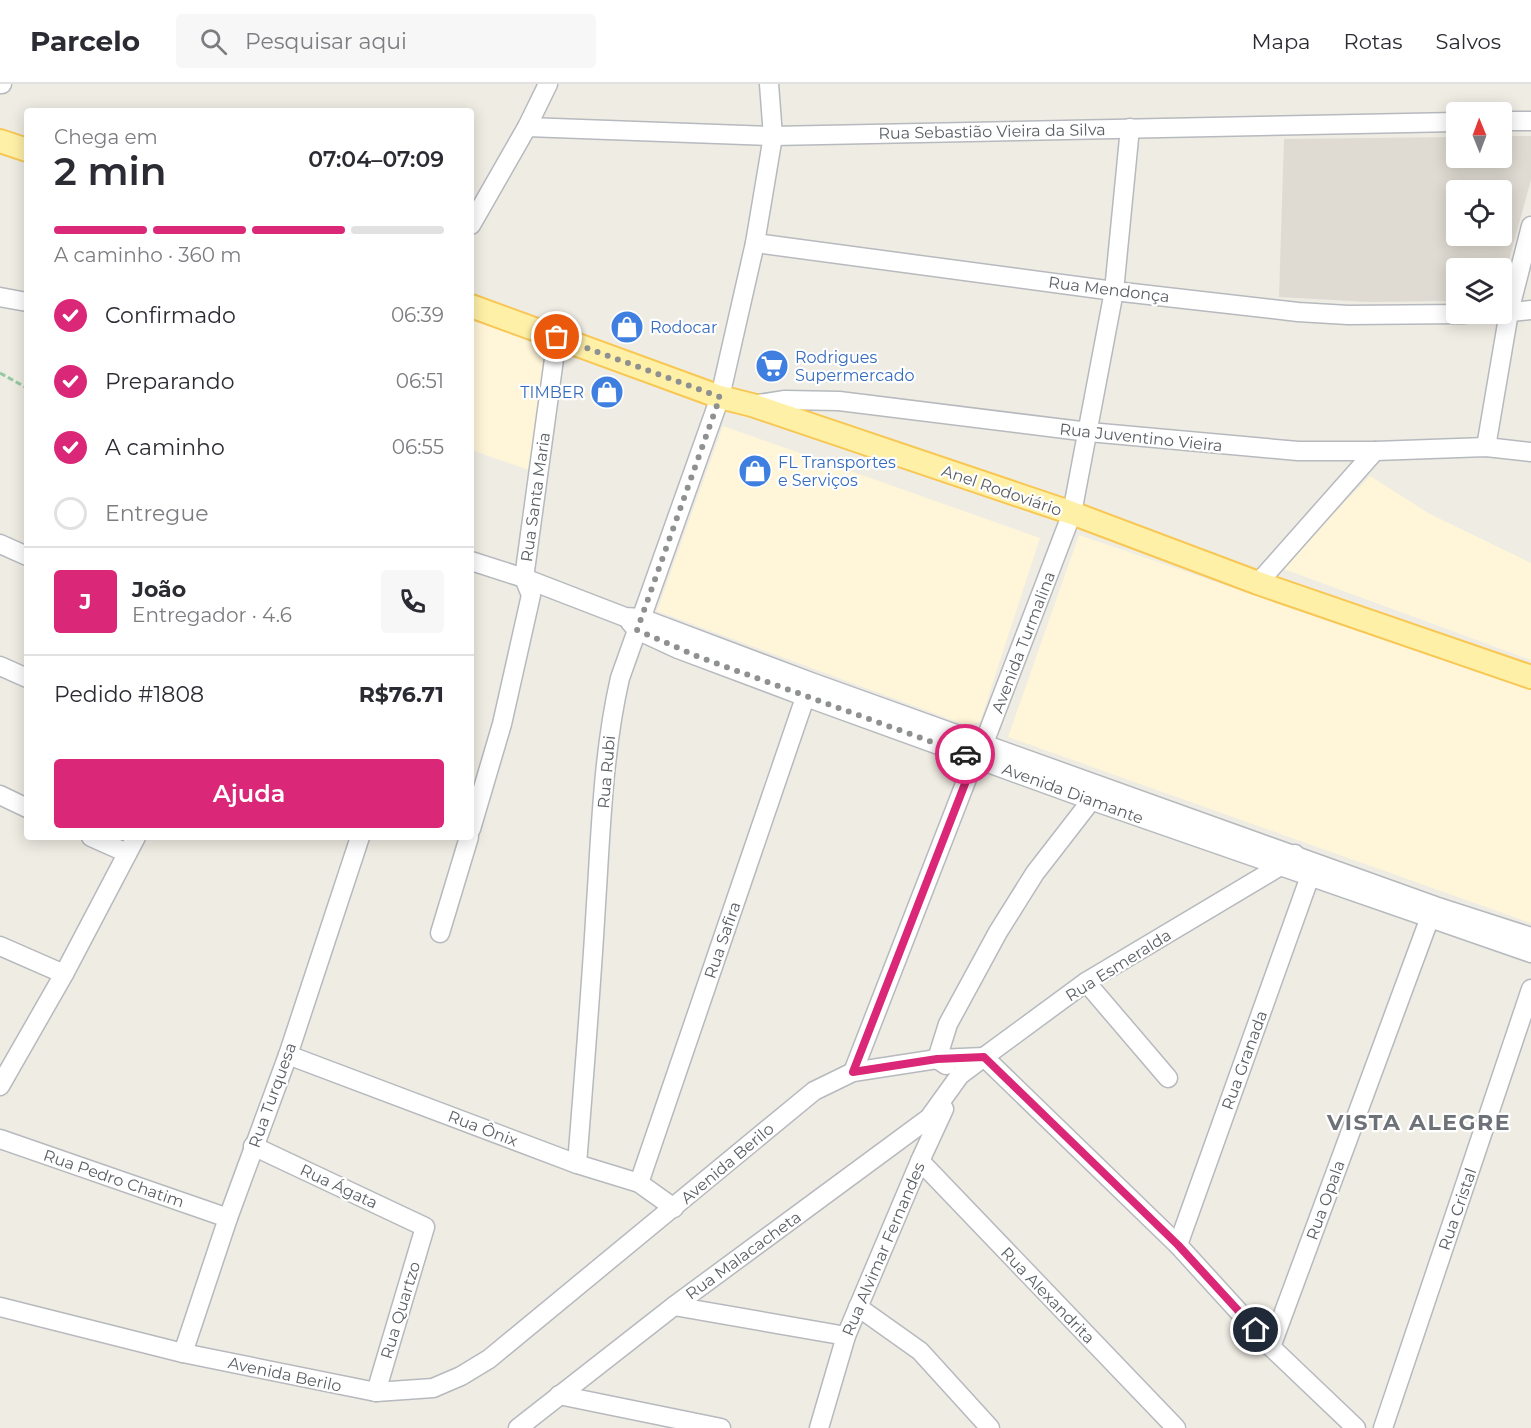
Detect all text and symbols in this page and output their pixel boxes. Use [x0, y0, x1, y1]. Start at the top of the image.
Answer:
search box [176, 14, 596, 68]
text: Parcelo [30, 24, 140, 58]
icon: search [197, 25, 230, 58]
text: Pesquisar aqui [245, 28, 407, 55]
text: Mapa [1251, 29, 1310, 54]
text: Rotas [1343, 29, 1403, 54]
text: Salvos [1436, 29, 1501, 54]
north arrow [1446, 102, 1512, 168]
map controls [1446, 102, 1512, 324]
street label: Rua Sebastião Vieira da Silva [878, 120, 1106, 143]
text: Chega em [54, 125, 158, 149]
text: 07:04–07:09 [308, 146, 444, 173]
text: 2 min [54, 147, 167, 195]
button: locate [1446, 180, 1512, 246]
text: A caminho · 360 m [54, 243, 242, 267]
button: layers [1446, 258, 1512, 324]
street label: Rua Mendonça [1047, 273, 1171, 306]
icon: check [54, 299, 87, 332]
text: Confirmado [105, 302, 236, 329]
text: 06:39 [391, 303, 444, 327]
shop icon: Rodocar [609, 309, 645, 345]
pin [531, 311, 582, 362]
place label: Rodocar [650, 318, 717, 337]
icon: bag [540, 320, 573, 353]
supermarket icon: Rodrigues Supermercado [754, 348, 790, 384]
place label: Rodrigues Supermercado [795, 348, 915, 385]
icon: check [54, 365, 87, 398]
text: Preparando [105, 368, 234, 395]
text: 06:51 [396, 369, 444, 393]
shop icon: TIMBER [589, 374, 625, 410]
place label: TIMBER [520, 383, 584, 402]
street label: Rua Juventino Vieira [1058, 419, 1223, 456]
icon: check [54, 431, 87, 464]
street label: Rua Santa Maria [517, 431, 554, 563]
text: A caminho [105, 434, 225, 461]
text: 06:55 [392, 435, 444, 459]
shop icon: FL Transportes e Serviços [737, 453, 773, 489]
place label: FL Transportes e Serviços [778, 453, 896, 490]
street label: Anel Rodoviário [939, 461, 1064, 520]
text: Entregue [105, 500, 209, 527]
street label: Avenida Turmalina [988, 569, 1059, 716]
button: phone [381, 570, 444, 633]
text: João [132, 576, 186, 603]
text: J [80, 588, 91, 615]
text: Entregador · 4.6 [132, 603, 292, 627]
text: Pedido #1808 [54, 681, 204, 708]
text: R$76.71 [359, 681, 444, 708]
courier [935, 724, 995, 784]
street label: Rua Rubi [594, 735, 619, 809]
icon: car [949, 738, 982, 771]
button: Ajuda [54, 759, 444, 828]
street label: Avenida Diamante [1000, 759, 1146, 828]
street label: Rua Safira [700, 899, 745, 981]
street label: Rua Esmeralda [1062, 925, 1175, 1005]
street label: Rua Granada [1218, 1008, 1271, 1112]
street label: Rua Turquesa [245, 1040, 300, 1150]
street label: Rua Ônix [445, 1107, 521, 1151]
district label: VISTA ALEGRE [1326, 1109, 1511, 1136]
street label: Avenida Berilo [677, 1119, 778, 1208]
street label: Rua Pedro Chatim [41, 1145, 187, 1211]
street label: Rua Opala [1302, 1158, 1349, 1243]
street label: Rua Alvimar Fernandes [838, 1159, 929, 1339]
street label: Rua Ágata [297, 1160, 381, 1213]
street label: Rua Cristal [1435, 1166, 1480, 1253]
street label: Rua Malacacheta [682, 1207, 805, 1304]
street label: Rua Alexandrita [997, 1243, 1098, 1348]
street label: Rua Quartzo [377, 1259, 424, 1361]
pin [1230, 1304, 1281, 1355]
icon: home [1239, 1313, 1272, 1346]
street label: Avenida Berilo [226, 1353, 343, 1396]

